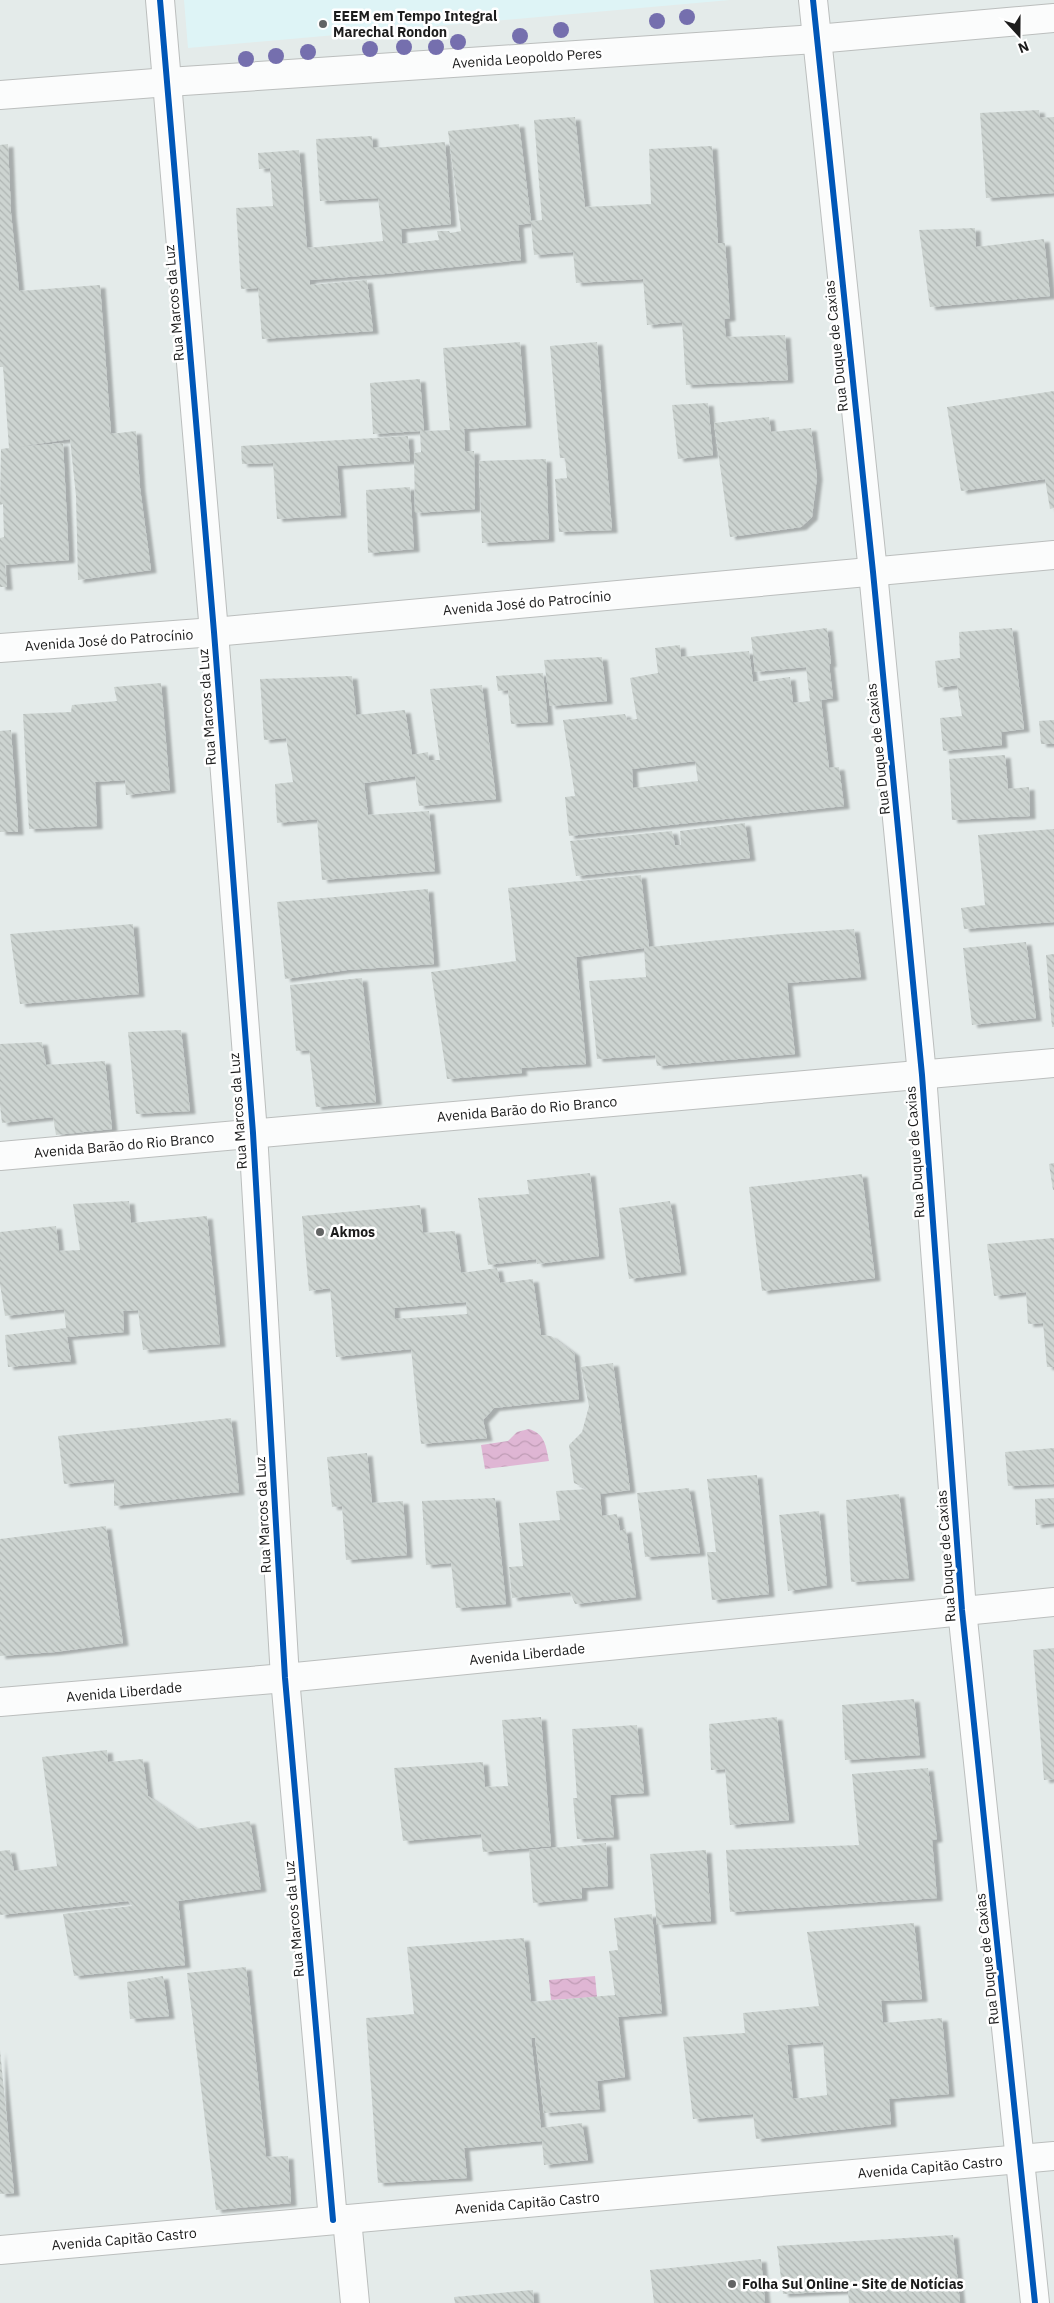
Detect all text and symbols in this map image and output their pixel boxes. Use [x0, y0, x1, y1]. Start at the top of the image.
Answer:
place label: EEEM em Tempo Integral Marechal Rondon [333, 7, 497, 41]
north arrow [994, 10, 1044, 60]
marker: EEEM em Tempo Integral Marechal Rondon [317, 18, 329, 30]
text: N [1016, 37, 1032, 57]
street label: Avenida Leopoldo Peres [451, 44, 603, 72]
street label: Rua Marcos da Luz [160, 244, 188, 362]
street label: Rua Duque de Caxias [820, 279, 852, 413]
street label: Avenida José do Patrocínio [442, 587, 612, 619]
street label: Avenida José do Patrocínio [24, 625, 194, 655]
street label: Rua Marcos da Luz [194, 648, 220, 766]
street label: Rua Duque de Caxias [862, 682, 894, 816]
street label: Rua Marcos da Luz [225, 1052, 251, 1170]
street label: Rua Duque de Caxias [901, 1085, 929, 1219]
street label: Avenida Barão do Rio Branco [436, 1092, 618, 1126]
street label: Avenida Barão do Rio Branco [33, 1128, 215, 1162]
place label: Akmos [330, 1223, 375, 1241]
marker: Akmos [314, 1226, 326, 1238]
street label: Rua Marcos da Luz [251, 1456, 275, 1574]
street label: Rua Duque de Caxias [932, 1489, 960, 1623]
street label: Avenida Liberdade [468, 1639, 586, 1669]
street label: Avenida Liberdade [65, 1678, 183, 1706]
street label: Rua Marcos da Luz [280, 1860, 308, 1978]
street label: Rua Duque de Caxias [971, 1892, 1003, 2026]
street label: Avenida Capitão Castro [857, 2152, 1003, 2182]
street label: Avenida Capitão Castro [454, 2188, 600, 2218]
street label: Avenida Capitão Castro [51, 2224, 197, 2254]
place label: Folha Sul Online - Site de Notícias [742, 2275, 964, 2293]
marker: Folha Sul Online - Site de Notícias [726, 2278, 738, 2290]

